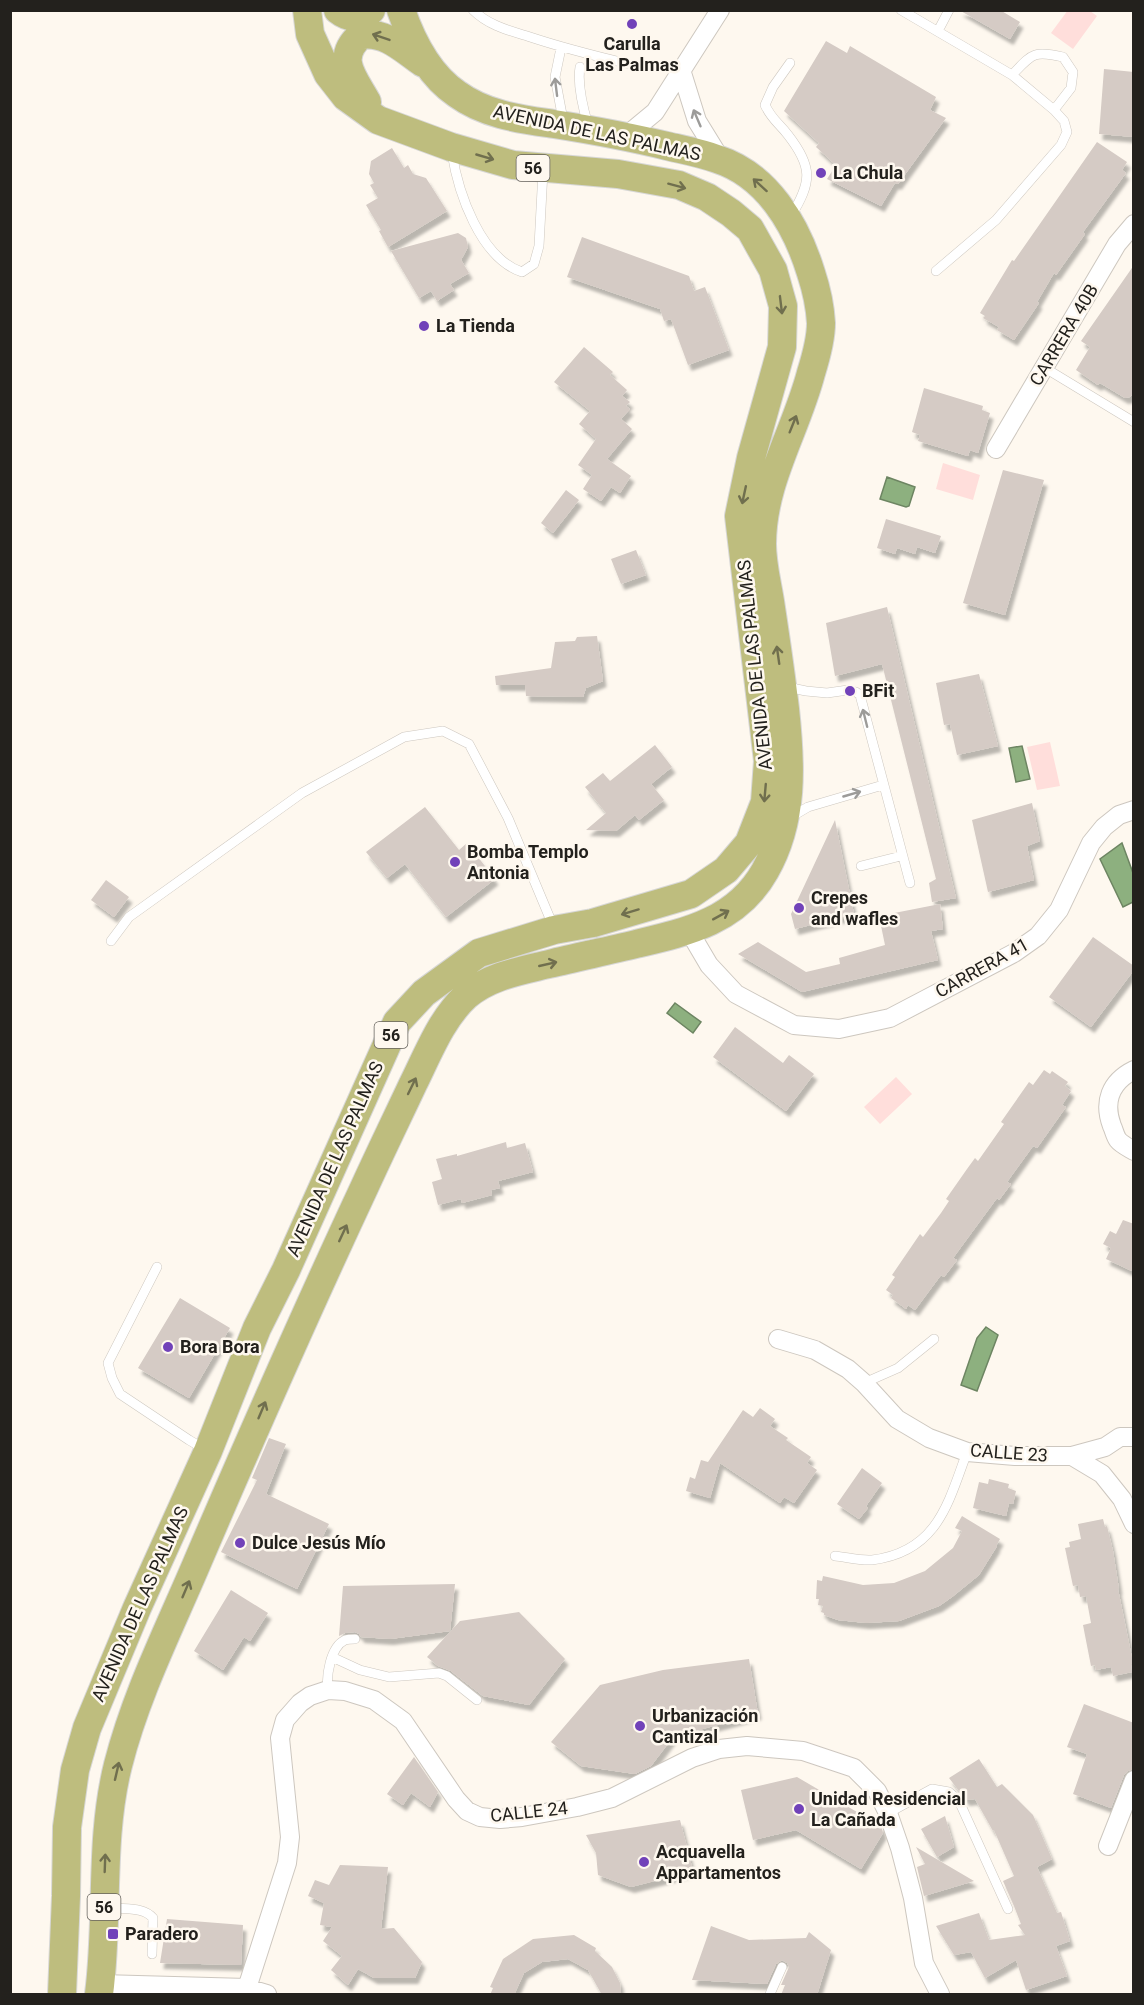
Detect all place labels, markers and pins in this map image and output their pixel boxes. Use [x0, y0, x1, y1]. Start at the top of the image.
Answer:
marker: Carulla Las Palmas [625, 17, 639, 31]
place label: Carulla Las Palmas [585, 33, 679, 75]
place label: La Chula [833, 162, 904, 183]
marker: La Chula [814, 166, 828, 180]
place label: La Tienda [436, 315, 515, 336]
marker: La Tienda [417, 319, 431, 333]
place label: BFit [862, 680, 894, 701]
marker: BFit [843, 684, 857, 698]
place label: Bomba Templo Antonia [467, 841, 589, 883]
marker: Bomba Templo Antonia [448, 855, 462, 869]
place label: Crepes and wafles [811, 887, 898, 929]
marker: Crepes and wafles [792, 901, 806, 915]
place label: Bora Bora [180, 1336, 260, 1357]
marker: Bora Bora [161, 1340, 175, 1354]
place label: Dulce Jesús Mío [252, 1532, 386, 1553]
marker: Dulce Jesús Mío [233, 1536, 247, 1550]
place label: Urbanización Cantizal [652, 1705, 758, 1747]
marker: Urbanización Cantizal [633, 1719, 647, 1733]
place label: Unidad Residencial La Cañada [811, 1788, 966, 1830]
marker: Unidad Residencial La Cañada [792, 1802, 806, 1816]
place label: Acquavella Appartamentos [656, 1841, 781, 1883]
marker: Acquavella Appartamentos [637, 1855, 651, 1869]
place label: Paradero [125, 1923, 198, 1944]
marker: Paradero [106, 1927, 120, 1941]

